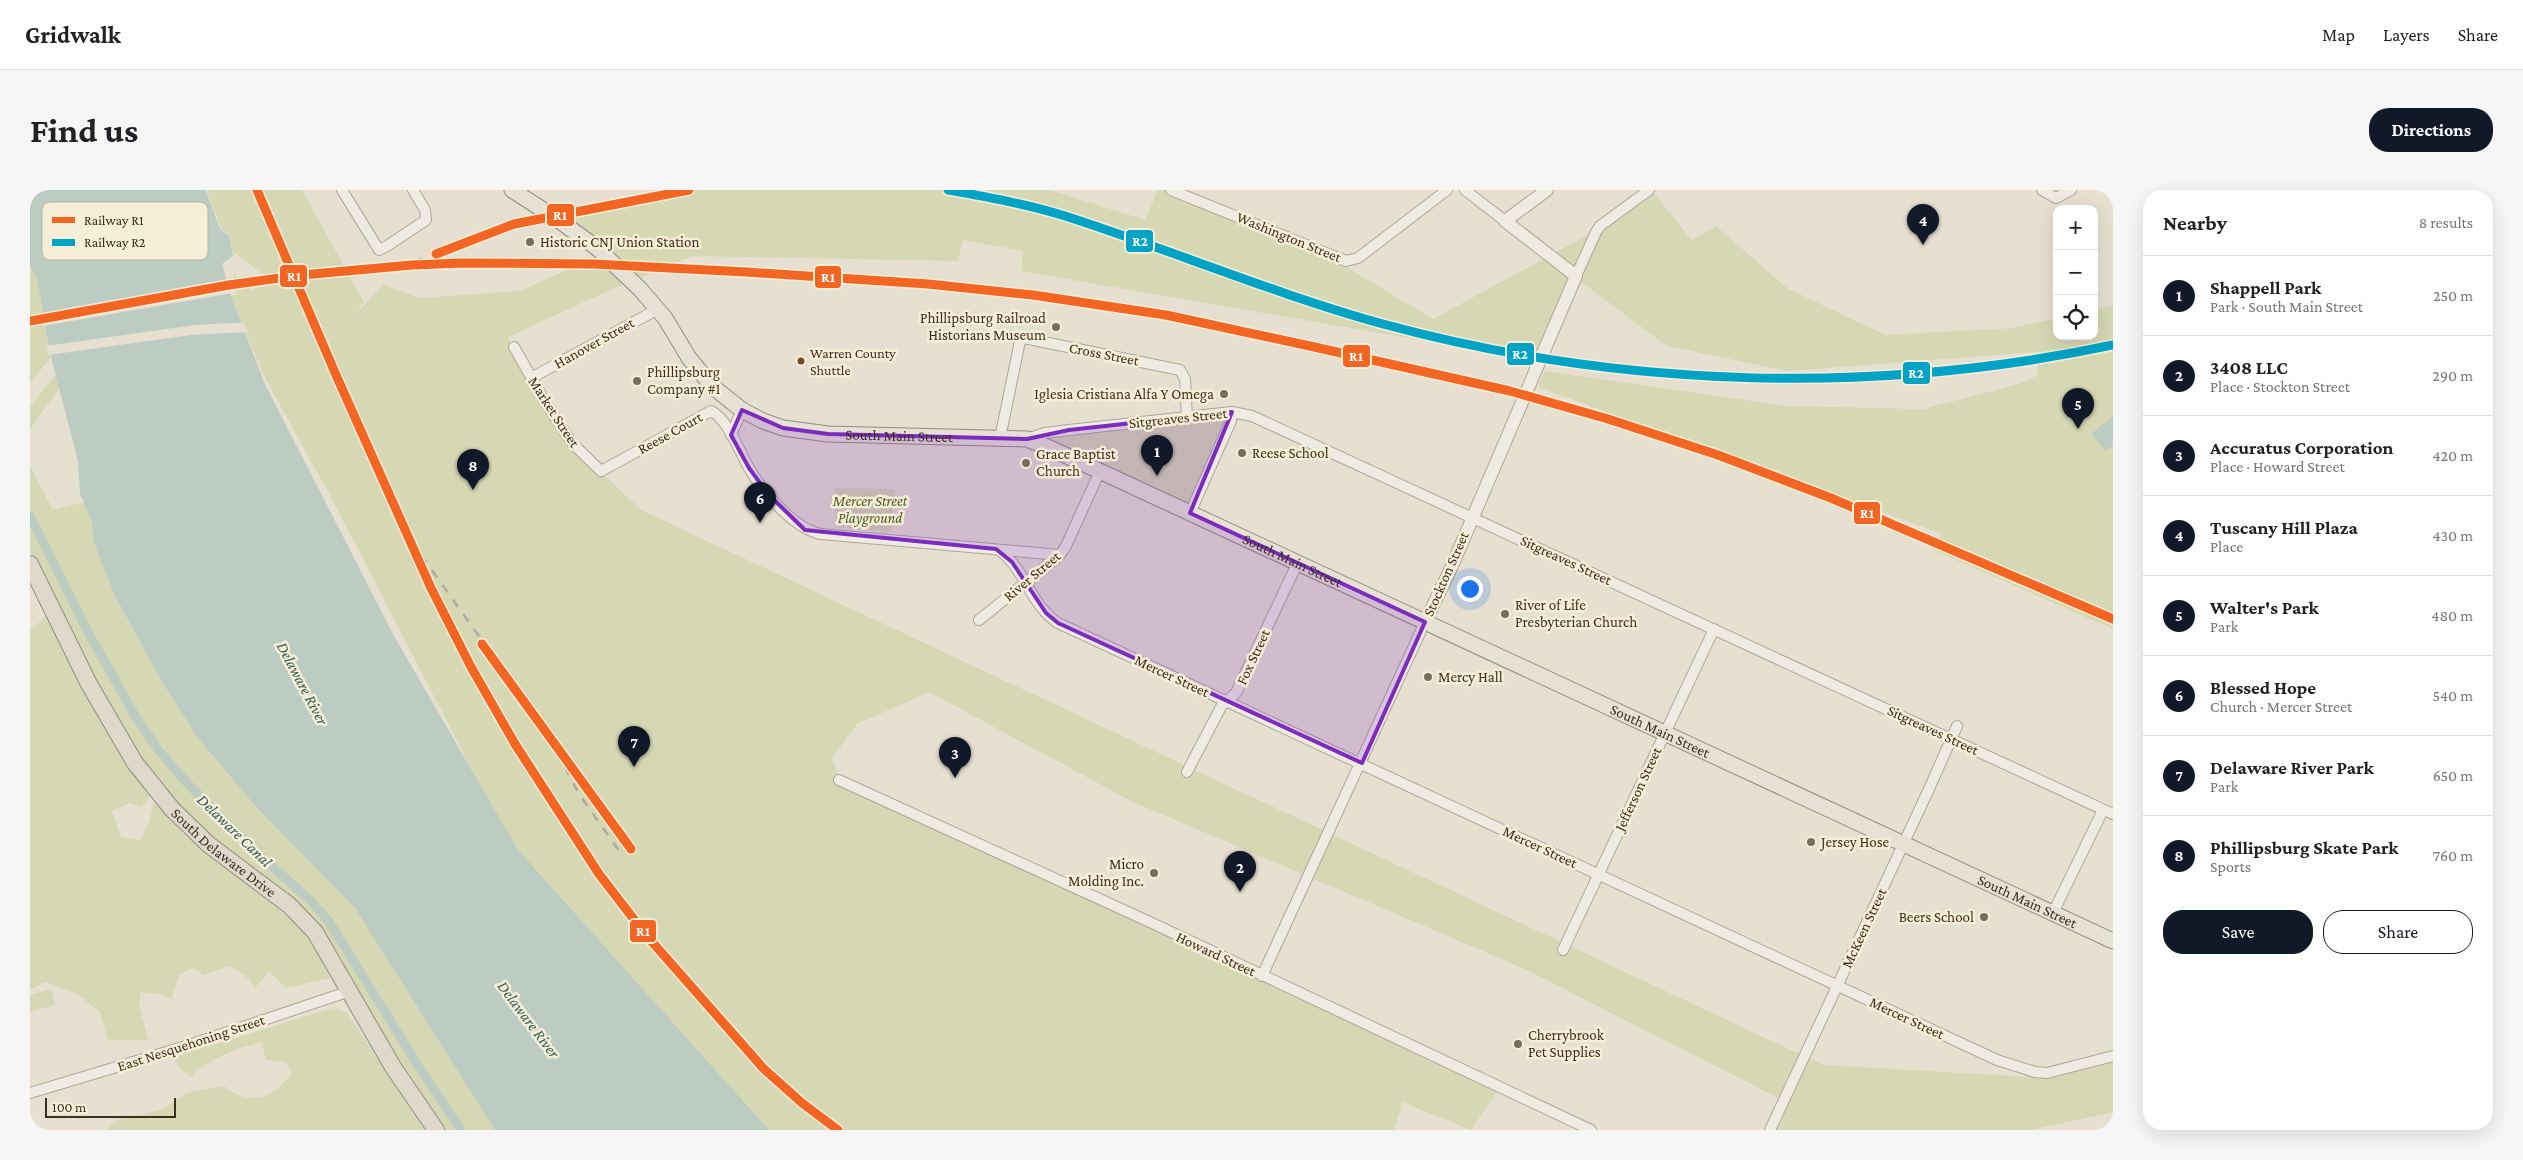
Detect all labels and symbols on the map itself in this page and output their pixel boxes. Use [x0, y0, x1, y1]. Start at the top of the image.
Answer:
legend [42, 202, 208, 260]
line badge: R1 [546, 203, 575, 227]
pin: 4 [1907, 204, 1939, 245]
text: R1 [553, 207, 567, 223]
street label: Washington Street [1234, 209, 1345, 267]
text: Railway R1 [84, 212, 144, 228]
line badge: R2 [1125, 229, 1154, 253]
text: R2 [1132, 233, 1148, 249]
text: Railway R2 [84, 234, 146, 250]
place label: Historic CNJ Union Station [540, 234, 700, 251]
marker: Historic CNJ Union Station [524, 236, 536, 248]
line badge: R1 [279, 264, 308, 288]
line badge: R1 [814, 265, 842, 289]
text: R1 [287, 268, 301, 284]
text: R1 [821, 269, 835, 285]
place label: Phillipsburg Railroad Historians Museum [920, 310, 1046, 343]
street label: Hanover Street [551, 314, 638, 372]
marker: Phillipsburg Railroad Historians Museum [1050, 321, 1062, 333]
street label: Cross Street [1068, 339, 1141, 369]
line badge: R2 [1506, 342, 1535, 366]
line badge: R1 [1342, 344, 1371, 368]
place label: Warren County Shuttle [810, 345, 896, 378]
text: R2 [1512, 346, 1528, 362]
text: R1 [1349, 348, 1363, 364]
marker: Warren County Shuttle [796, 356, 806, 366]
line badge: R2 [1902, 361, 1931, 385]
place label: Phillipsburg Company #1 [647, 364, 721, 398]
text: R2 [1908, 365, 1924, 381]
street label: Market Street [525, 374, 583, 451]
marker: Phillipsburg Company #1 [631, 375, 643, 387]
place label: Iglesia Cristiana Alfa Y Omega [1034, 386, 1214, 403]
marker: Iglesia Cristiana Alfa Y Omega [1218, 388, 1230, 400]
pin: 5 [2062, 388, 2094, 429]
street label: Sitgreaves Street [1128, 405, 1229, 432]
street label: Reese Court [635, 408, 706, 457]
street label: South Main Street [845, 426, 954, 445]
pin: 1 [1141, 435, 1173, 476]
place label: Reese School [1252, 445, 1329, 461]
place label: Grace Baptist Church [1036, 446, 1117, 479]
marker: Reese School [1236, 447, 1248, 459]
pin: 8 [457, 449, 489, 490]
marker: Grace Baptist Church [1020, 457, 1032, 469]
pin: 6 [744, 482, 776, 523]
park label: Mercer Street Playground [832, 493, 908, 527]
line badge: R1 [1853, 501, 1881, 525]
text: R1 [1860, 505, 1874, 521]
street label: Stockton Street [1420, 528, 1472, 619]
street label: South Main Street [1240, 531, 1346, 591]
street label: Sitgreaves Street [1517, 532, 1615, 589]
street label: River Street [1000, 547, 1064, 604]
your location [1457, 576, 1483, 602]
place label: River of Life Presbyterian Church [1515, 597, 1637, 631]
marker: River of Life Presbyterian Church [1499, 608, 1511, 620]
street label: Fox Street [1233, 626, 1273, 687]
water label: Delaware River [274, 639, 332, 728]
street label: Mercer Street [1132, 652, 1213, 701]
place label: Mercy Hall [1438, 669, 1503, 686]
marker: Mercy Hall [1422, 671, 1434, 683]
street label: South Main Street [1608, 701, 1713, 761]
street label: Sitgreaves Street [1884, 702, 1982, 759]
pin: 7 [618, 726, 650, 767]
pin: 3 [939, 737, 971, 778]
street label: Jefferson Street [1611, 743, 1666, 836]
water label: Delaware Canal [194, 791, 276, 871]
street label: South Delaware Drive [168, 805, 279, 901]
street label: Mercer Street [1500, 823, 1581, 872]
place label: Jersey Hose [1819, 834, 1890, 851]
marker: Jersey Hose [1805, 836, 1817, 848]
pin: 2 [1224, 851, 1256, 892]
place label: Micro Molding Inc. [1068, 856, 1144, 890]
marker: Micro Molding Inc. [1148, 867, 1160, 879]
street label: South Main Street [1975, 871, 2081, 932]
street label: McKeen Street [1839, 885, 1890, 970]
place label: Beers School [1899, 909, 1974, 925]
marker: Beers School [1978, 911, 1990, 923]
line badge: R1 [629, 919, 657, 943]
text: R1 [636, 923, 650, 939]
street label: Howard Street [1174, 929, 1259, 980]
water label: Delaware River [494, 978, 563, 1061]
street label: Mercer Street [1867, 994, 1948, 1043]
street label: East Nesquehoning Street [115, 1011, 268, 1075]
place label: Cherrybrook Pet Supplies [1528, 1027, 1605, 1061]
marker: Cherrybrook Pet Supplies [1512, 1038, 1524, 1050]
scale bar [45, 1095, 176, 1118]

